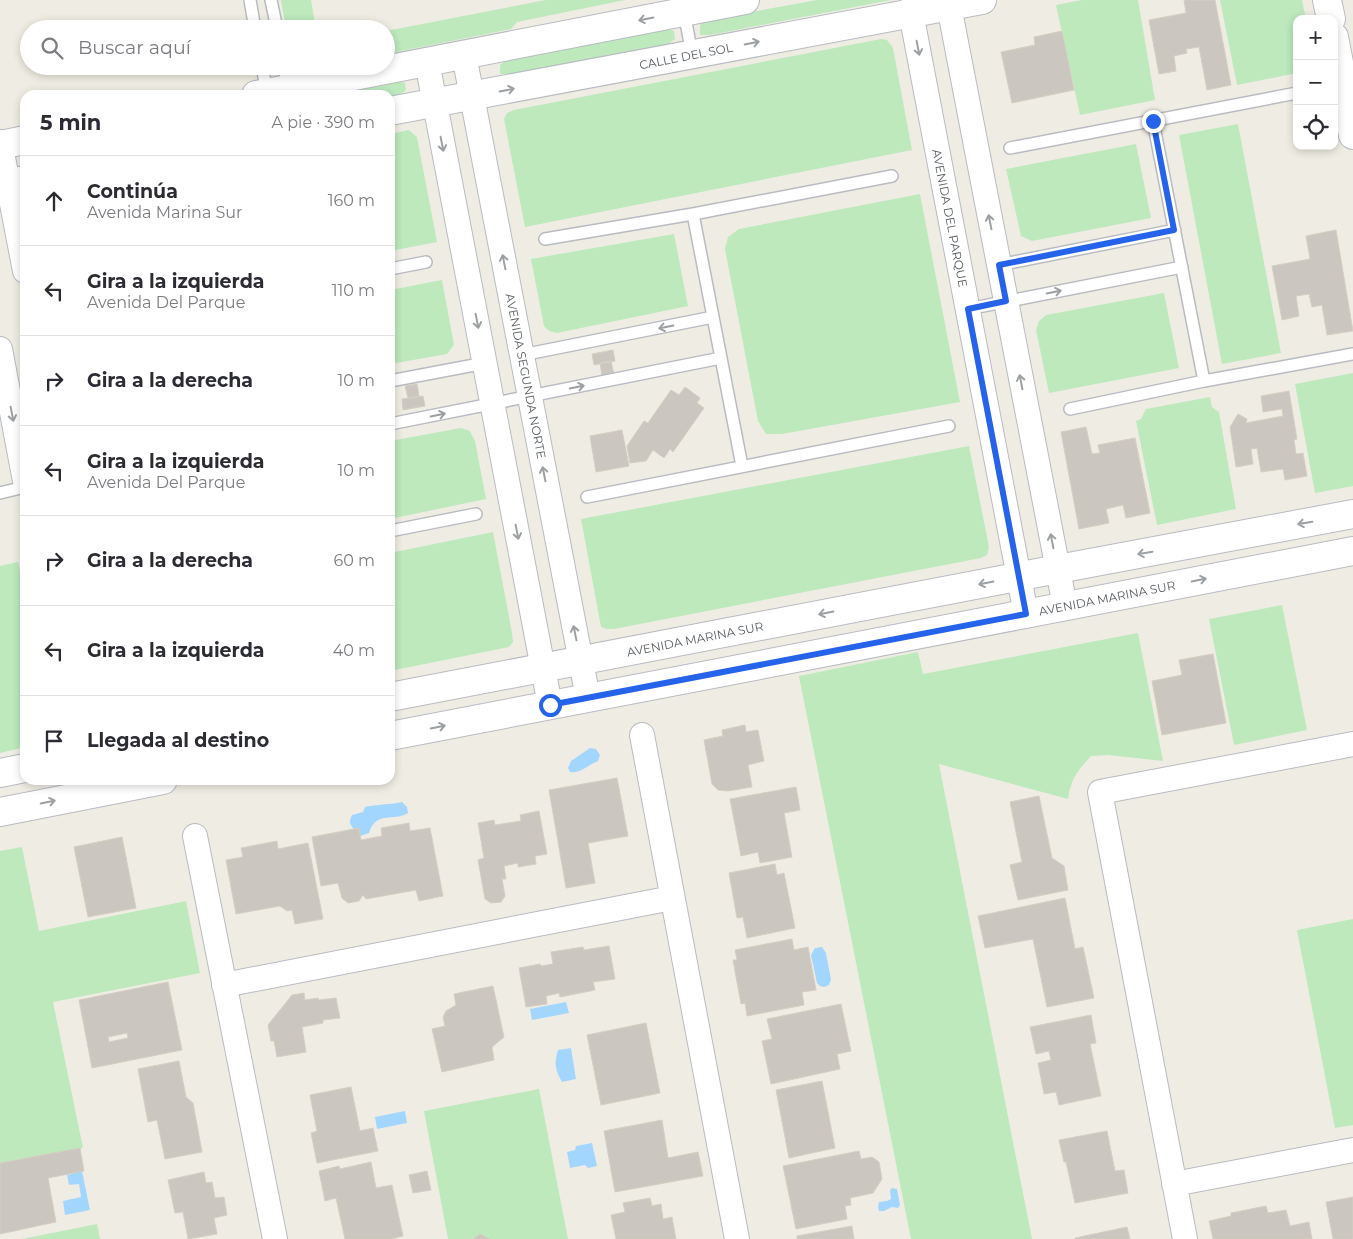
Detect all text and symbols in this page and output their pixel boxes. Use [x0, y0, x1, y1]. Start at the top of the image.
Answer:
one-way arrow [638, 15, 654, 25]
map controls [1293, 15, 1338, 150]
button: + [1293, 15, 1338, 60]
search box [20, 20, 395, 75]
icon: search [38, 34, 66, 62]
text: Buscar aquí [78, 36, 191, 59]
one-way arrow [744, 38, 760, 47]
one-way arrow [913, 39, 923, 55]
street label: CALLE DEL SOL [638, 40, 734, 72]
button: − [1293, 60, 1338, 105]
one-way arrow [498, 84, 514, 94]
button: locate [1293, 105, 1338, 150]
text: 5 min [40, 110, 101, 135]
route end [1142, 110, 1165, 133]
text: A pie · 390 m [272, 113, 375, 132]
one-way arrow [438, 136, 448, 152]
street label: AVENIDA DEL PARQUE [929, 148, 971, 288]
text: Continúa [87, 180, 178, 203]
icon: ahead [40, 187, 68, 215]
text: 160 m [328, 191, 375, 210]
text: Avenida Marina Sur [87, 203, 243, 222]
one-way arrow [985, 215, 995, 231]
one-way arrow [499, 255, 508, 271]
text: Gira a la izquierda [87, 270, 265, 293]
icon: left [40, 277, 68, 305]
text: 110 m [332, 281, 375, 300]
one-way arrow [1045, 287, 1061, 296]
street label: AVENIDA SEGUNDA NORTE [503, 292, 549, 460]
text: Avenida Del Parque [87, 293, 245, 312]
one-way arrow [472, 312, 482, 328]
one-way arrow [658, 322, 674, 332]
icon: right [40, 367, 68, 395]
text: Gira a la derecha [87, 369, 253, 392]
text: 10 m [337, 371, 375, 390]
one-way arrow [1016, 374, 1026, 390]
one-way arrow [569, 382, 585, 391]
one-way arrow [8, 406, 18, 422]
one-way arrow [429, 410, 445, 419]
text: Gira a la izquierda [87, 450, 265, 473]
icon: left [40, 457, 68, 485]
text: 10 m [337, 461, 375, 480]
one-way arrow [539, 466, 549, 482]
text: Avenida Del Parque [87, 473, 245, 492]
one-way arrow [1297, 519, 1313, 529]
one-way arrow [513, 523, 523, 539]
one-way arrow [1047, 534, 1057, 550]
icon: right [40, 547, 68, 575]
one-way arrow [1138, 548, 1154, 558]
text: Gira a la derecha [87, 549, 253, 572]
text: 60 m [333, 551, 375, 570]
one-way arrow [1190, 575, 1206, 585]
street label: AVENIDA MARINA SUR [1037, 577, 1177, 619]
one-way arrow [978, 578, 994, 588]
one-way arrow [818, 609, 834, 619]
street label: AVENIDA MARINA SUR [625, 618, 765, 660]
one-way arrow [570, 626, 580, 642]
icon: left [40, 637, 68, 665]
text: Gira a la izquierda [87, 639, 265, 662]
text: 40 m [333, 641, 375, 660]
route start [539, 694, 562, 717]
one-way arrow [429, 722, 445, 731]
icon: arrive [40, 727, 68, 755]
text: Llegada al destino [87, 729, 269, 752]
one-way arrow [39, 797, 55, 807]

